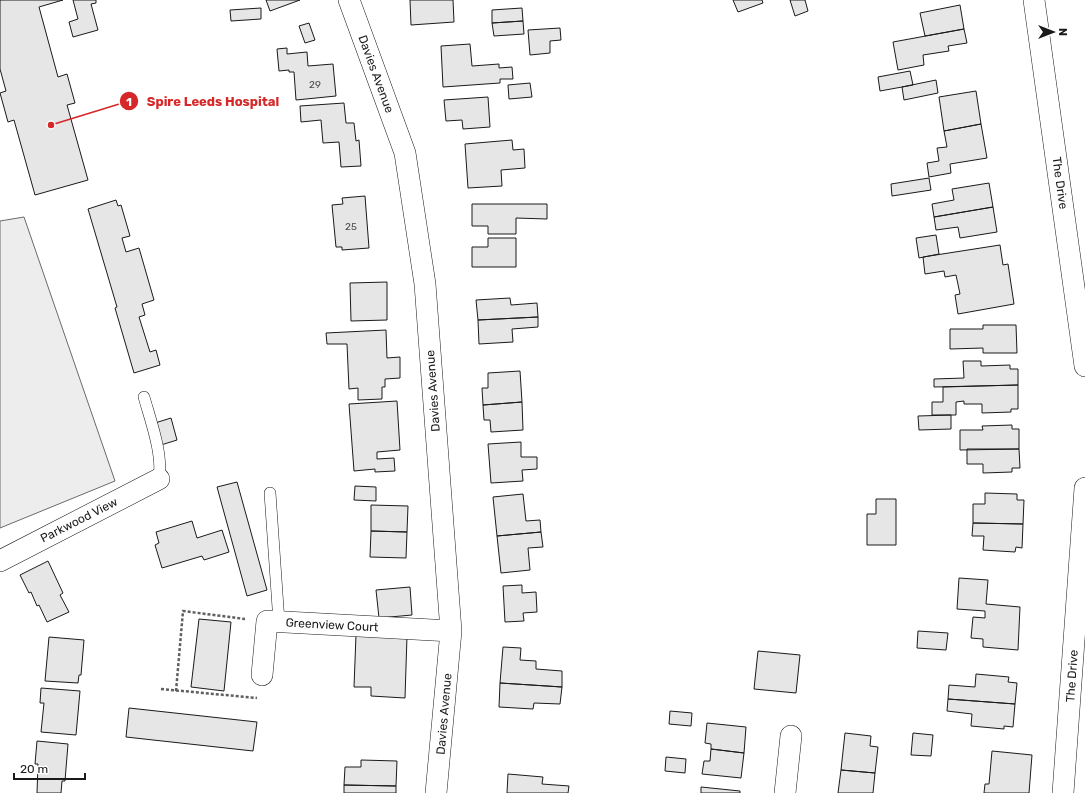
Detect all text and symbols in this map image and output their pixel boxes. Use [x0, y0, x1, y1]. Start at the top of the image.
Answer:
north arrow [1033, 12, 1073, 52]
text: N [1056, 28, 1069, 36]
street label: Davies Avenue [355, 33, 397, 115]
house number: 29 [309, 79, 321, 91]
callout: Spire Leeds Hospital [119, 89, 287, 114]
text: Spire Leeds Hospital [147, 94, 279, 109]
text: 1 [126, 95, 132, 109]
street label: The Drive [1049, 156, 1071, 210]
house number: 25 [345, 221, 357, 233]
street label: Davies Avenue [423, 349, 443, 432]
street label: Parkwood View [38, 494, 120, 545]
street label: Greenview Court [285, 616, 379, 634]
street label: The Drive [1063, 649, 1081, 703]
street label: Davies Avenue [433, 672, 455, 755]
scale bar [14, 755, 85, 781]
text: 20 m [20, 762, 48, 776]

